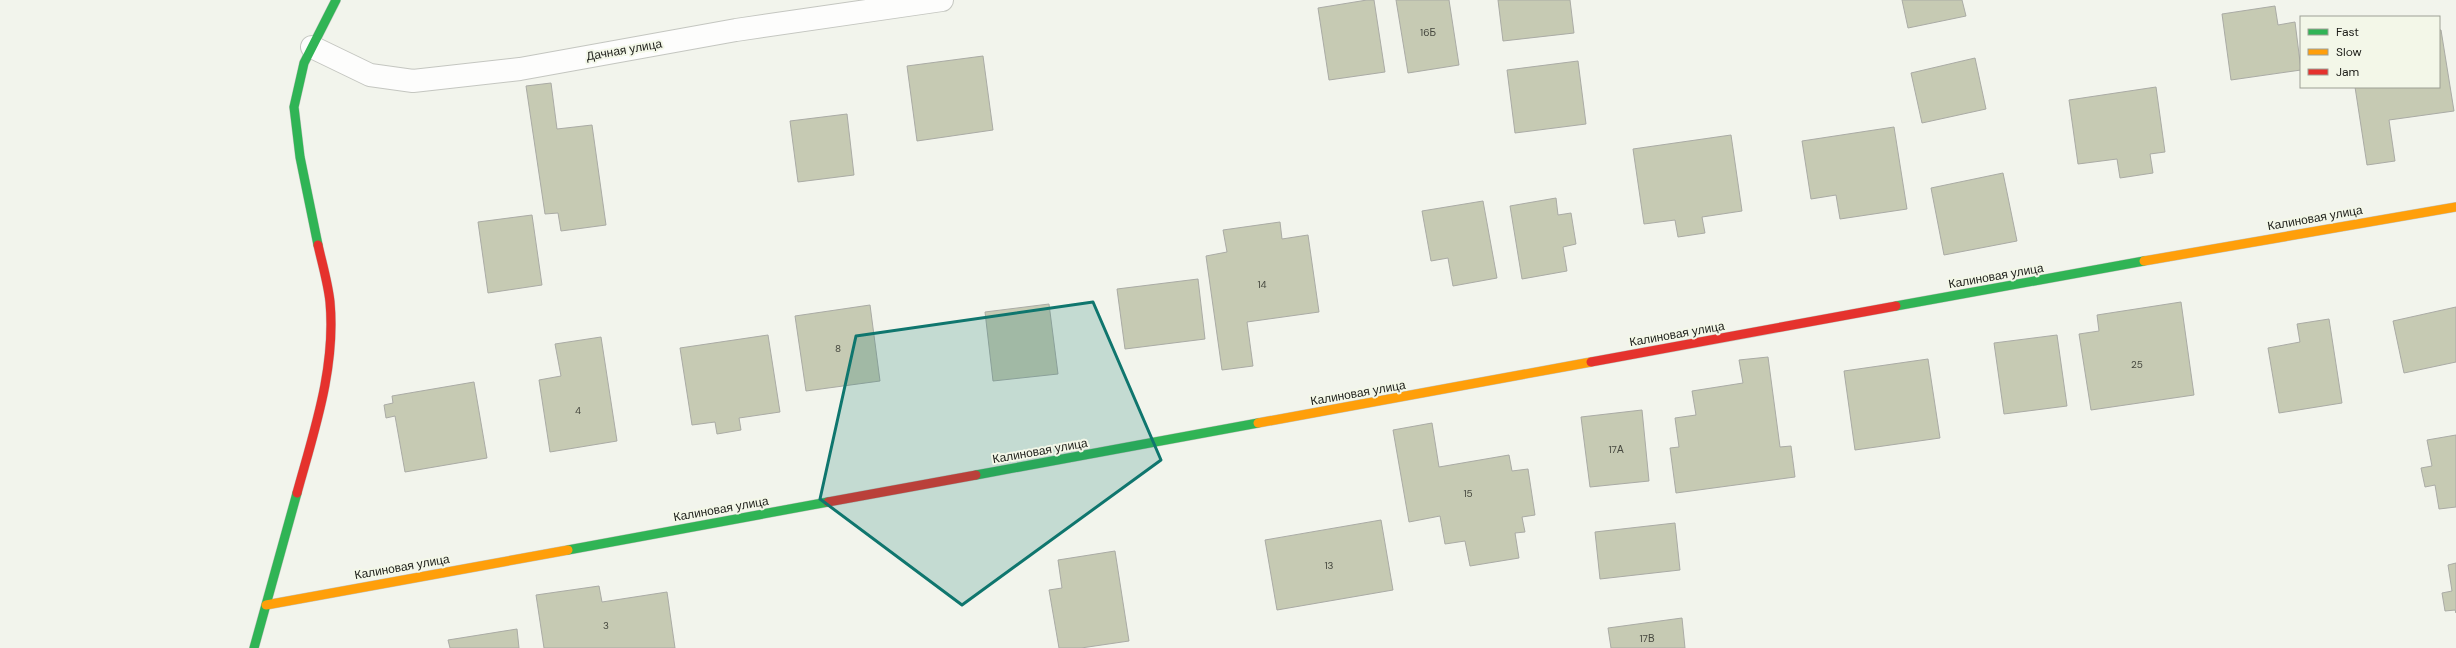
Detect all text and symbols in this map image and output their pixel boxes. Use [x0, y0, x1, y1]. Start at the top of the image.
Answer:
legend [2300, 16, 2440, 88]
text: Fast [2336, 24, 2359, 40]
house number: 16Б [1420, 26, 1436, 39]
street label: Дачная улица [585, 35, 664, 65]
text: Slow [2336, 44, 2362, 60]
text: Jam [2336, 64, 2359, 80]
street label: Калиновая улица [2266, 202, 2364, 234]
street label: Калиновая улица [1947, 260, 2045, 292]
house number: 14 [1257, 278, 1267, 291]
street label: Калиновая улица [1628, 318, 1726, 350]
house number: 8 [835, 342, 841, 355]
house number: 25 [2131, 358, 2143, 371]
street label: Калиновая улица [1309, 377, 1407, 409]
house number: 4 [575, 404, 581, 417]
street label: Калиновая улица [991, 435, 1089, 467]
house number: 17А [1608, 443, 1624, 456]
house number: 15 [1463, 487, 1473, 500]
street label: Калиновая улица [672, 493, 770, 525]
street label: Калиновая улица [353, 551, 451, 583]
house number: 13 [1324, 559, 1334, 572]
house number: 3 [603, 619, 609, 632]
house number: 17В [1639, 632, 1655, 645]

